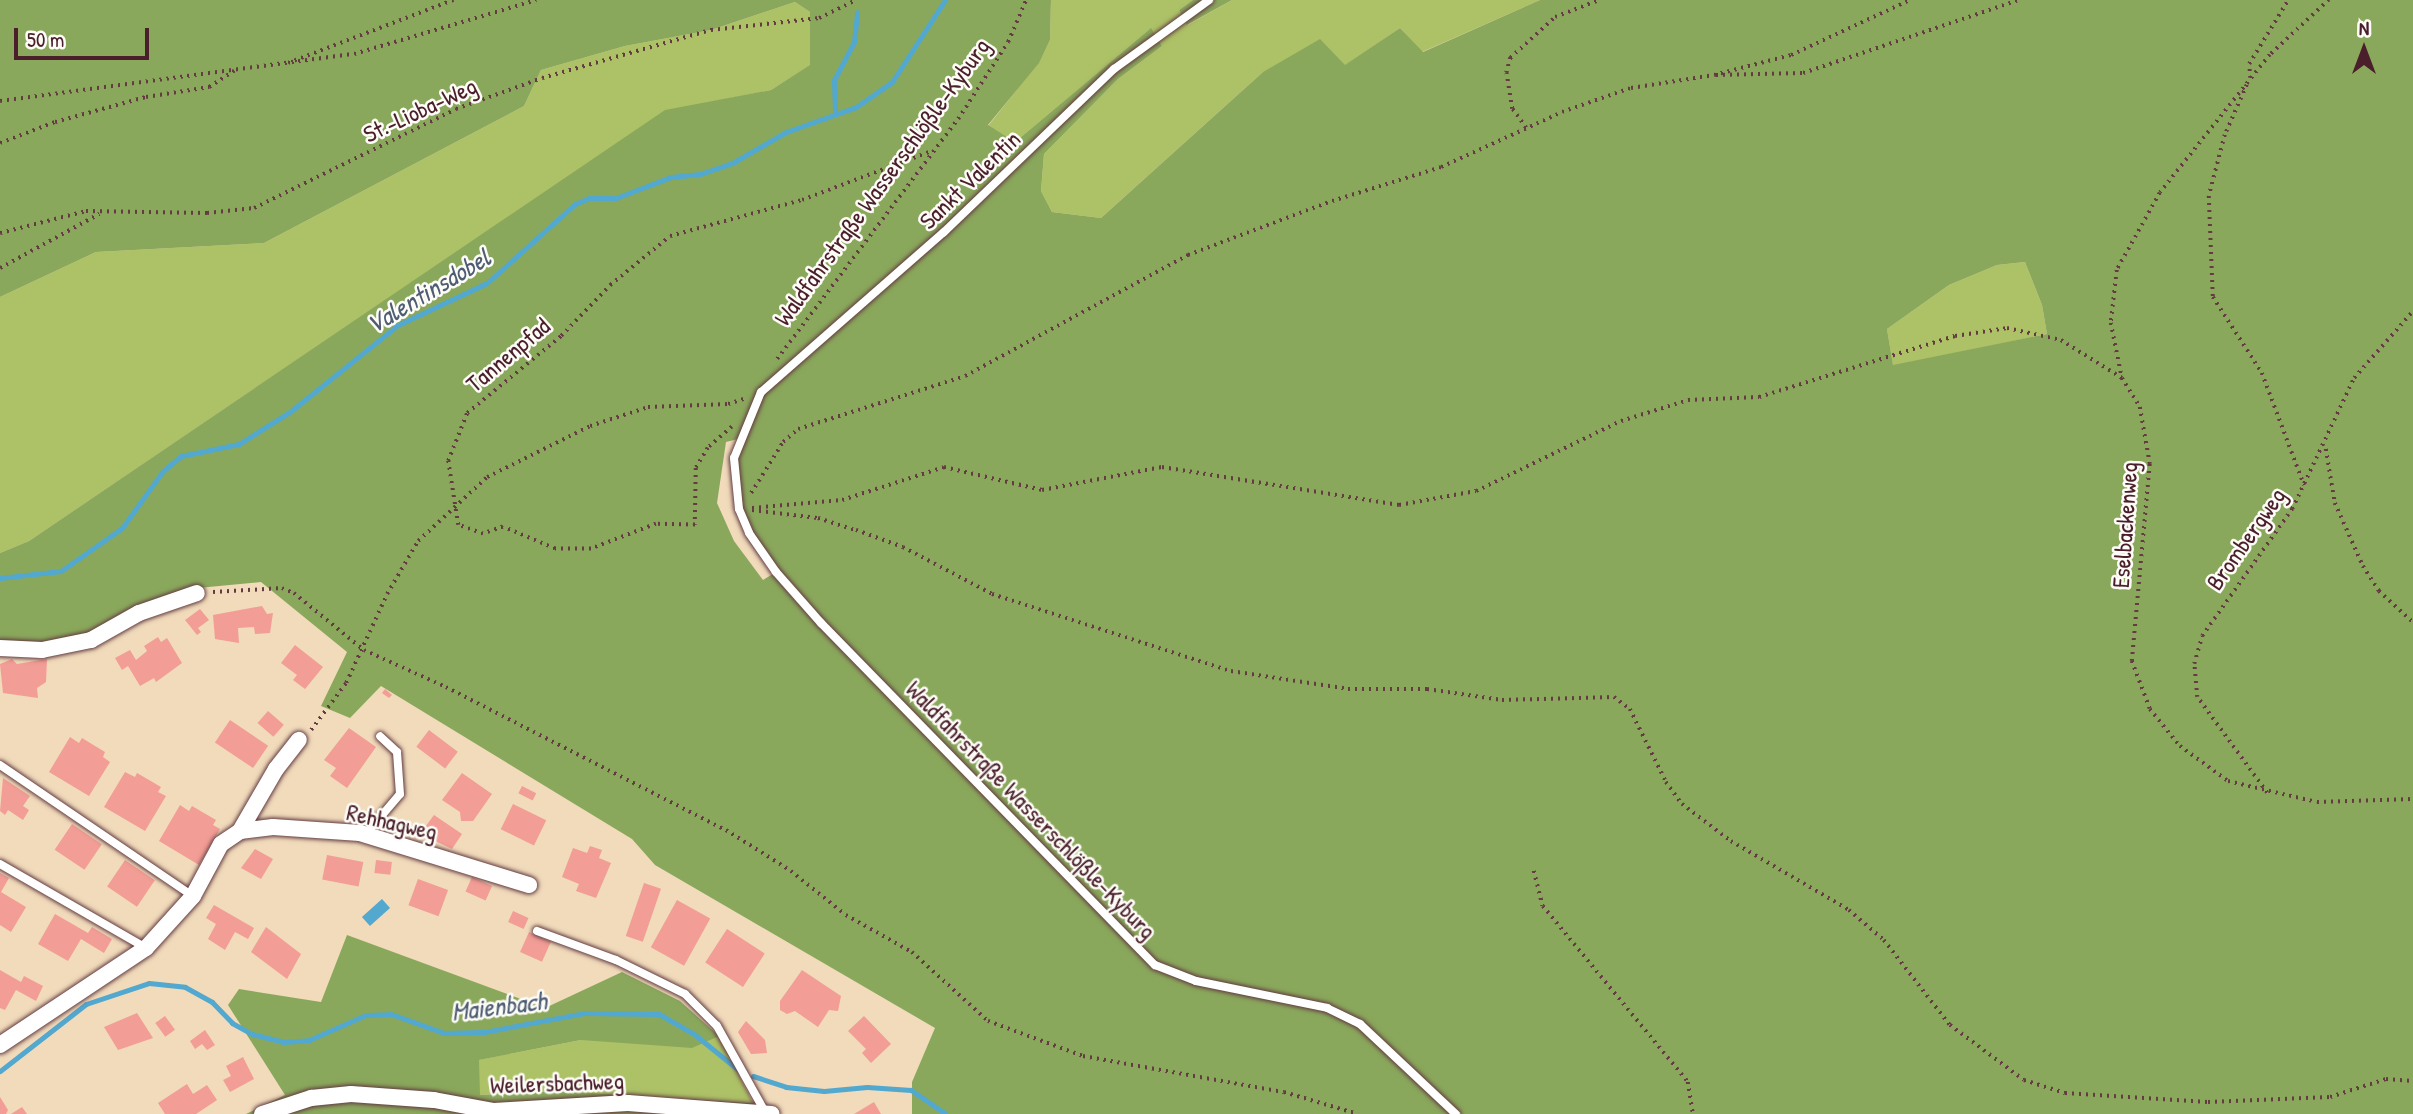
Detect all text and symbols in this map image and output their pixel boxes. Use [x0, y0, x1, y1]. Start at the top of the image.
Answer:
scale bar [18, 14, 152, 58]
north arrow [2329, 14, 2399, 84]
text: N [2359, 15, 2369, 41]
text: 50 m [27, 25, 64, 54]
street label: Waldfahrstraße Wasserschlößle-Kyburg [768, 33, 996, 331]
street label: St.-Lioba-Weg [359, 71, 481, 149]
street label: Sankt Valentin [914, 125, 1026, 235]
water label: Valentinsdobel [360, 242, 496, 340]
street label: Tannenpfad [460, 312, 556, 398]
street label: Eselbackenweg [2106, 461, 2144, 589]
street label: Brombergweg [2200, 482, 2292, 596]
street label: Waldfahrstraße Wasserschlößle-Kyburg [900, 675, 1162, 945]
street label: Rehhagweg [344, 798, 440, 846]
water label: Maienbach [450, 985, 548, 1027]
street label: Weilersbachweg [489, 1066, 625, 1100]

